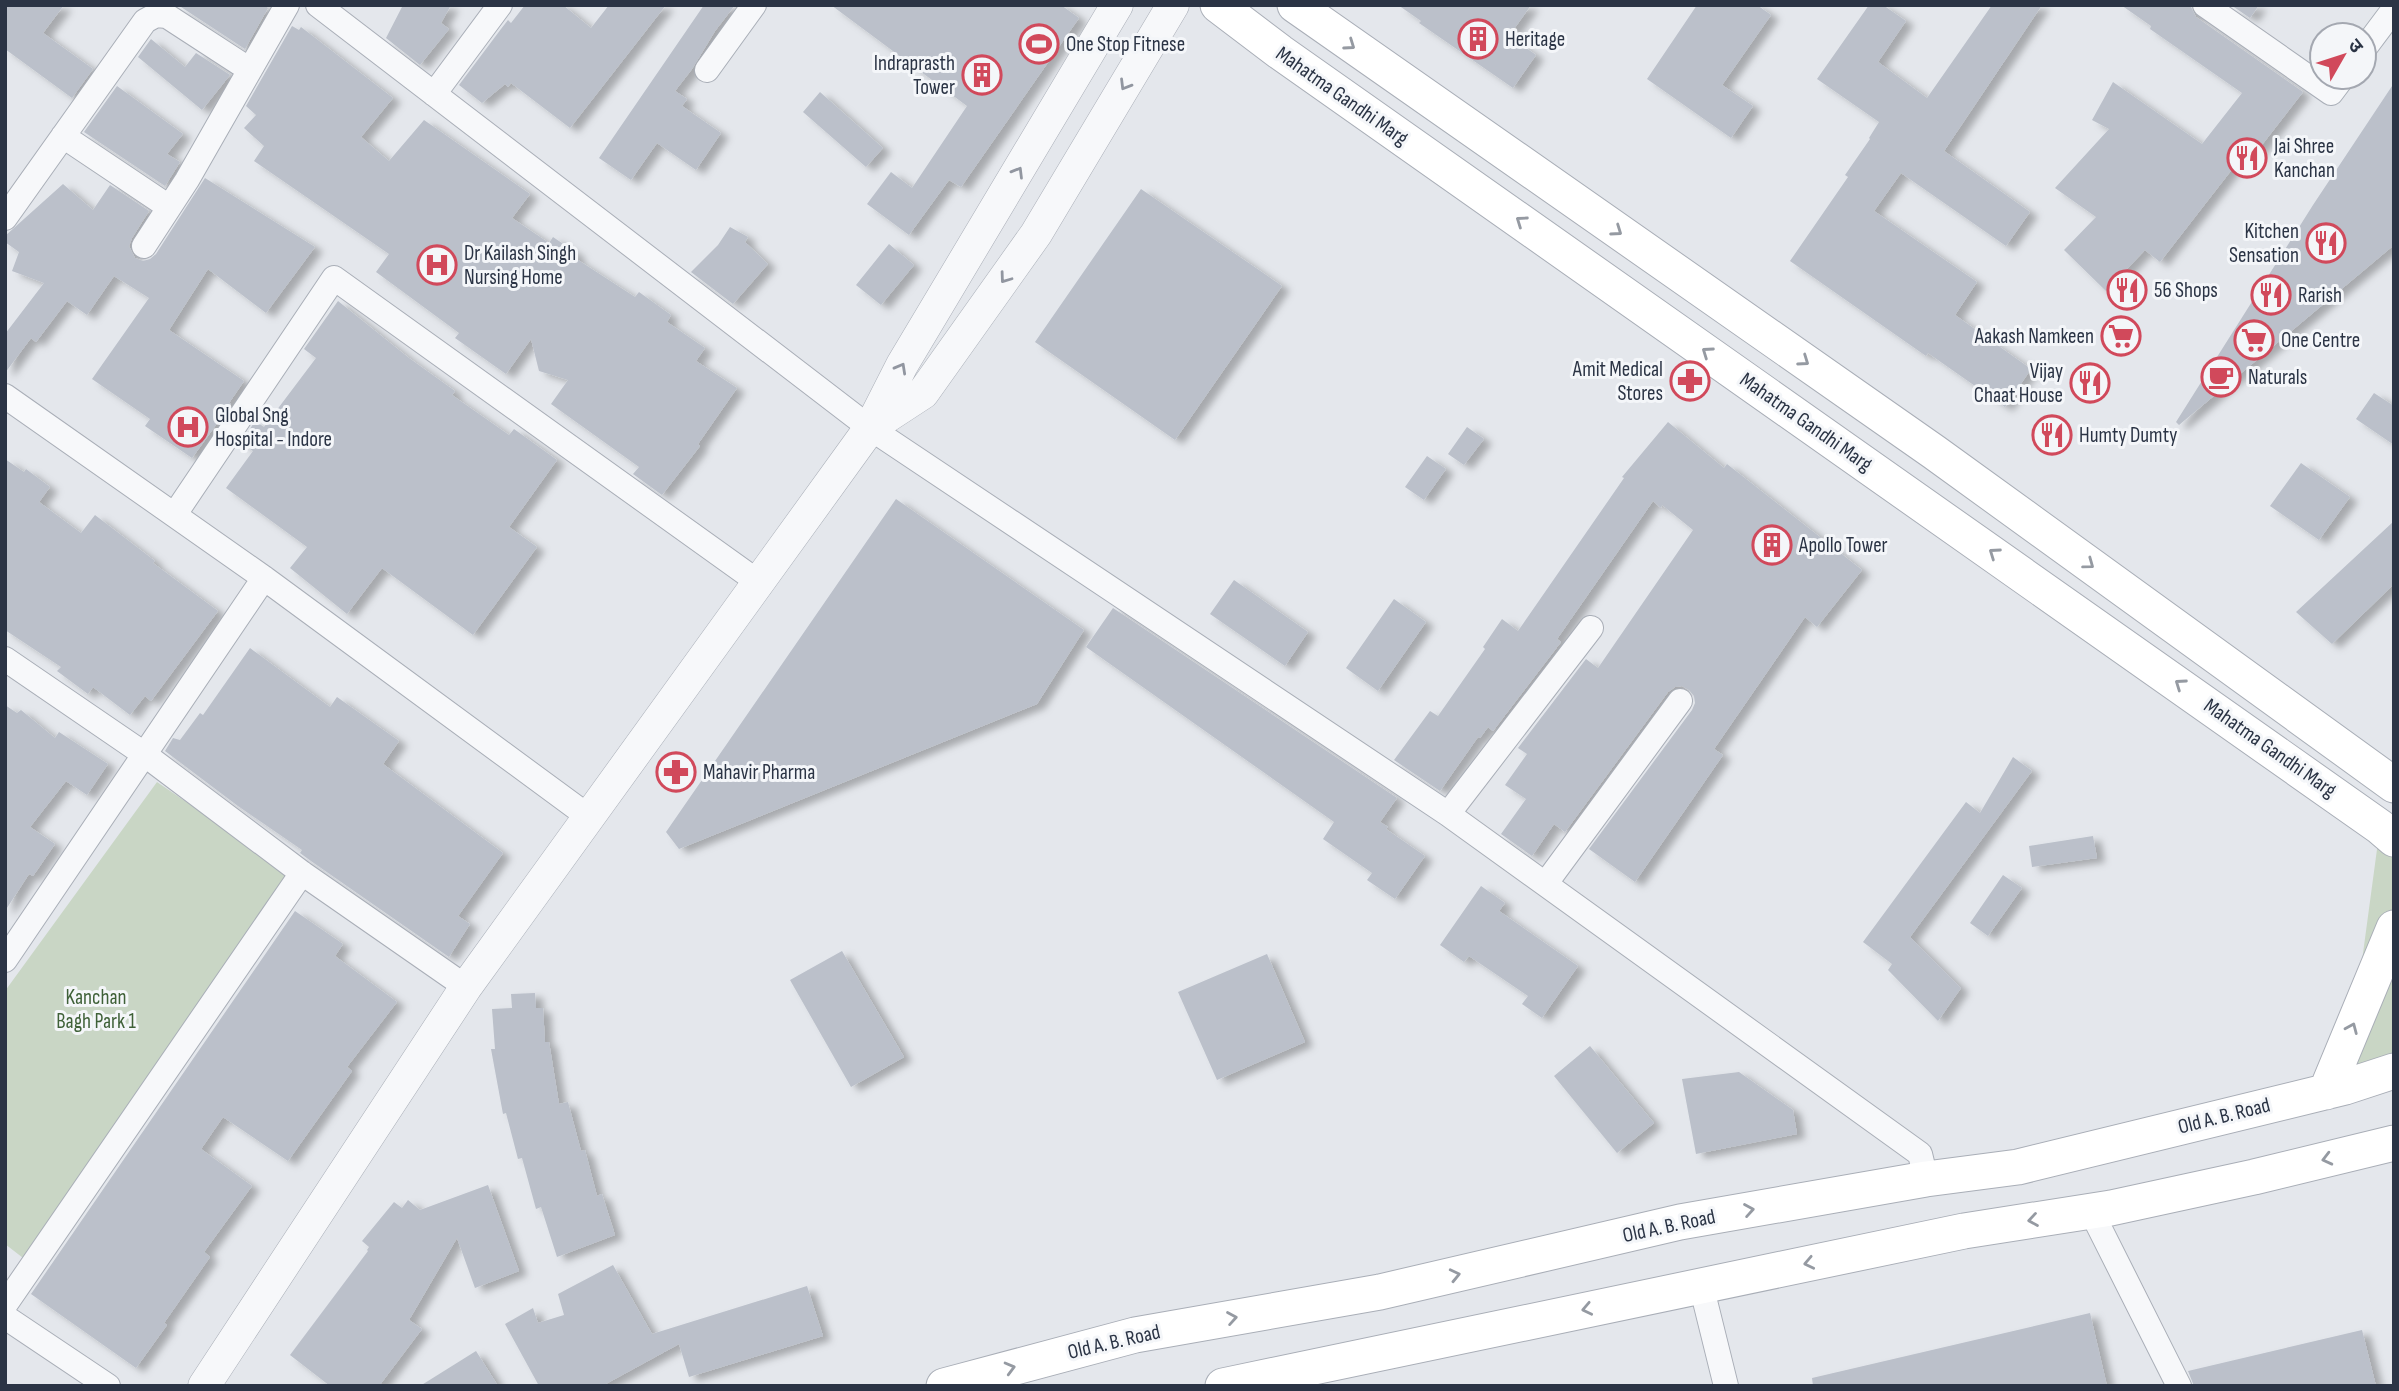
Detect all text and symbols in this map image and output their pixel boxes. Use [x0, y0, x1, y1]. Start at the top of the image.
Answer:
building icon: Heritage [1457, 18, 1499, 60]
north arrow [2308, 21, 2378, 91]
sports icon: One Stop Fitnese [1018, 23, 1060, 65]
place label: Heritage [1505, 27, 1565, 52]
place label: One Stop Fitnese [1066, 32, 1185, 57]
text: उ [2343, 35, 2368, 58]
one-way arrow [1342, 37, 1355, 49]
street label: Mahatma Gandhi Marg [1271, 41, 1413, 151]
place label: Indraprasth Tower [874, 51, 955, 100]
building icon: Indraprasth Tower [961, 54, 1003, 96]
one-way arrow [1121, 78, 1134, 91]
place label: Jai Shree Kanchan [2273, 134, 2335, 183]
restaurant icon: Jai Shree Kanchan [2226, 137, 2268, 179]
one-way arrow [1009, 167, 1022, 180]
one-way arrow [1516, 217, 1529, 229]
place label: Kitchen Sensation [2229, 219, 2299, 268]
restaurant icon: Kitchen Sensation [2305, 222, 2347, 264]
one-way arrow [1609, 223, 1622, 235]
place label: Dr Kailash Singh Nursing Home [464, 241, 576, 290]
hospital icon: Dr Kailash Singh Nursing Home [416, 244, 458, 286]
restaurant icon: 56 Shops [2106, 269, 2148, 311]
one-way arrow [1001, 270, 1013, 283]
restaurant icon: Rarish [2250, 274, 2292, 316]
place label: 56 Shops [2154, 278, 2218, 303]
place label: Rarish [2298, 283, 2342, 308]
supermarket icon: Aakash Namkeen [2100, 315, 2142, 357]
supermarket icon: One Centre [2233, 319, 2275, 361]
place label: Aakash Namkeen [1974, 324, 2094, 349]
place label: One Centre [2281, 328, 2360, 353]
one-way arrow [1702, 348, 1715, 360]
one-way arrow [1796, 353, 1809, 365]
cafe icon: Naturals [2200, 356, 2242, 398]
place label: Amit Medical Stores [1572, 357, 1663, 406]
place label: Vijay Chaat House [1974, 359, 2063, 408]
pharmacy icon: Amit Medical Stores [1669, 360, 1711, 402]
one-way arrow [893, 362, 906, 375]
restaurant icon: Vijay Chaat House [2069, 362, 2111, 404]
place label: Naturals [2248, 365, 2307, 390]
street label: Mahatma Gandhi Marg [1735, 367, 1877, 477]
place label: Global Sng Hospital - Indore [215, 403, 332, 452]
hospital icon: Global Sng Hospital - Indore [167, 406, 209, 448]
restaurant icon: Humty Dumty [2031, 414, 2073, 456]
place label: Humty Dumty [2079, 423, 2177, 448]
building icon: Apollo Tower [1751, 524, 1793, 566]
place label: Apollo Tower [1798, 533, 1888, 558]
one-way arrow [1989, 549, 2002, 561]
one-way arrow [2081, 556, 2094, 568]
one-way arrow [2175, 680, 2188, 692]
street label: Mahatma Gandhi Marg [2199, 693, 2341, 803]
pharmacy icon: Mahavir Pharma [655, 751, 697, 793]
place label: Mahavir Pharma [703, 760, 815, 785]
park label: Kanchan Bagh Park 1 [56, 985, 136, 1034]
one-way arrow [2344, 1023, 2358, 1036]
street label: Old A. B. Road [2175, 1092, 2273, 1140]
one-way arrow [2322, 1151, 2334, 1165]
one-way arrow [1743, 1203, 1755, 1218]
street label: Old A. B. Road [1620, 1204, 1718, 1248]
one-way arrow [2027, 1212, 2039, 1227]
one-way arrow [1803, 1254, 1815, 1269]
one-way arrow [1449, 1269, 1461, 1283]
one-way arrow [1581, 1300, 1593, 1315]
one-way arrow [1226, 1311, 1238, 1326]
street label: Old A. B. Road [1065, 1319, 1163, 1365]
one-way arrow [1004, 1362, 1016, 1376]

